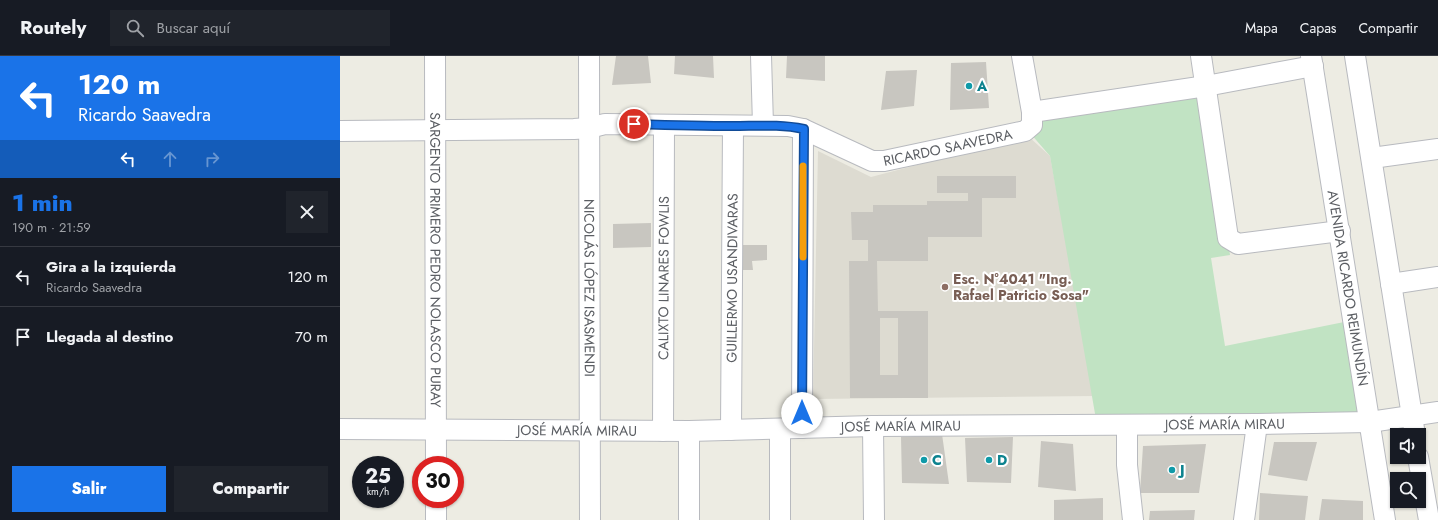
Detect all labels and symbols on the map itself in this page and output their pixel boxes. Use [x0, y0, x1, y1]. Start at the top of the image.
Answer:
place label: A [976, 76, 988, 96]
marker: A [964, 81, 974, 91]
pin [617, 107, 651, 141]
street label: SARGENTO PRIMERO PEDRO NOLASCO PURAY [425, 112, 446, 408]
street label: RICARDO SAAVEDRA [881, 124, 1015, 171]
street label: AVENIDA RICARDO REIMUNDÍN [1323, 189, 1373, 387]
street label: GUILLERMO USANDIVARAS [721, 193, 743, 363]
street label: CALIXTO LINARES FOWLIS [653, 196, 674, 360]
street label: NICOLÁS LÓPEZ ISASMENDI [579, 199, 600, 377]
place label: Esc. N°4041 "Ing. Rafael Patricio Sosa" [953, 269, 1089, 305]
marker: Esc. N°4041 "Ing. Rafael Patricio Sosa" [940, 282, 950, 292]
position arrow [781, 392, 823, 434]
street label: JOSÉ MARÍA MIRAU [1163, 414, 1285, 434]
street label: JOSÉ MARÍA MIRAU [839, 416, 961, 437]
street label: JOSÉ MARÍA MIRAU [515, 420, 637, 441]
place label: C [932, 450, 942, 470]
place label: D [997, 450, 1007, 470]
marker: C [919, 455, 929, 465]
marker: D [984, 455, 994, 465]
speed limit sign: 30 [412, 456, 464, 508]
place label: J [1177, 460, 1185, 480]
marker: J [1167, 465, 1177, 475]

